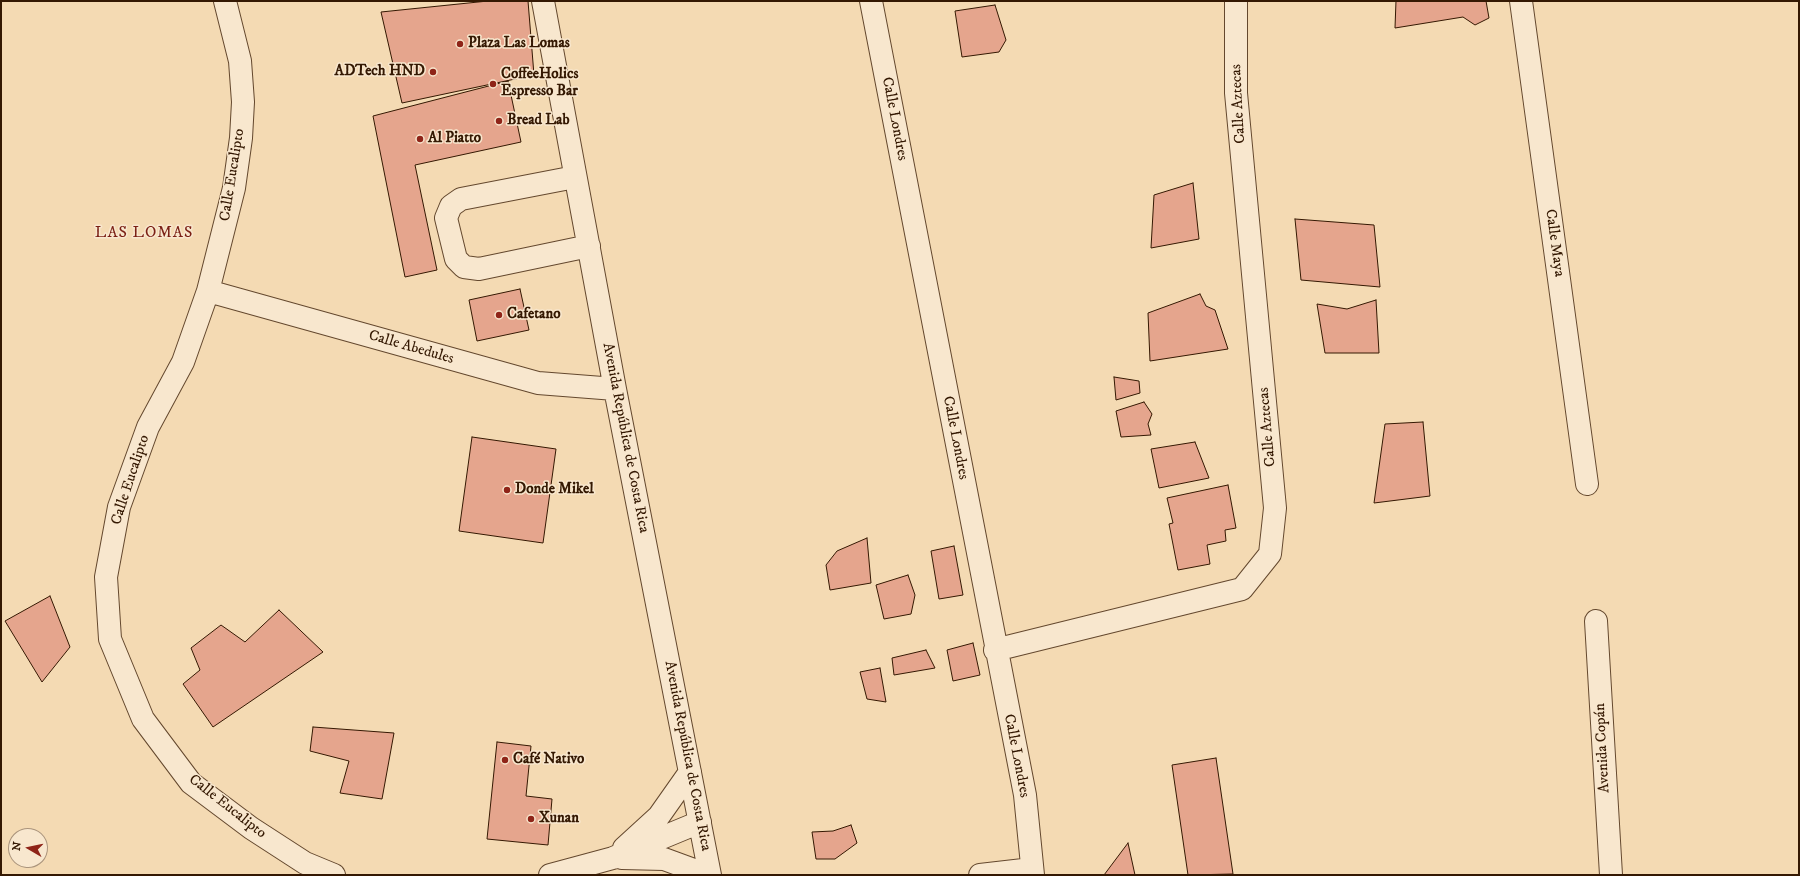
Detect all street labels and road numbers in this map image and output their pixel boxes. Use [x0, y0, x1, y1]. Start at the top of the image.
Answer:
street label: Calle Aztecas [1228, 64, 1250, 144]
street label: Calle Londres [877, 76, 911, 162]
street label: Calle Eucalipto [217, 127, 249, 223]
street label: Calle Maya [1540, 208, 1568, 278]
street label: Calle Abedules [366, 327, 456, 369]
street label: Avenida República de Costa Rica [598, 341, 652, 535]
street label: Calle Aztecas [1256, 387, 1280, 467]
street label: Calle Londres [938, 395, 972, 481]
street label: Calle Eucalipto [108, 433, 154, 527]
street label: Avenida República de Costa Rica [660, 659, 714, 853]
street label: Avenida Copán [1592, 703, 1614, 793]
street label: Calle Londres [999, 713, 1033, 799]
street label: Calle Eucalipto [185, 771, 269, 843]

